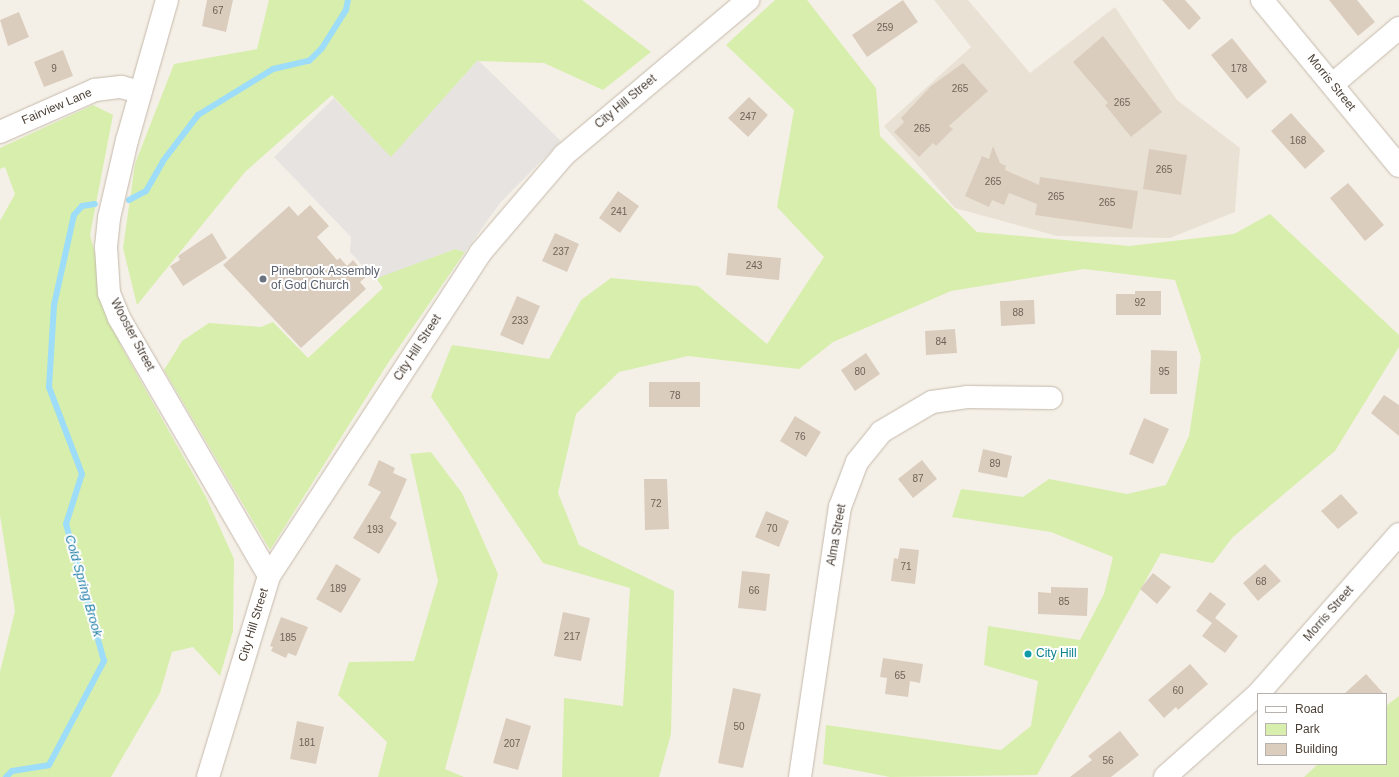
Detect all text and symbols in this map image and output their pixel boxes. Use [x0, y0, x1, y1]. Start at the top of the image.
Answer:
house number: 67 [212, 5, 224, 17]
house number: 259 [877, 22, 893, 34]
street label: Morris Street [1304, 52, 1358, 114]
house number: 9 [51, 63, 57, 75]
house number: 178 [1231, 63, 1247, 75]
street label: City Hill Street [592, 72, 660, 132]
house number: 265 [952, 83, 968, 95]
street label: Fairview Lane [20, 86, 94, 128]
house number: 265 [1114, 97, 1130, 109]
house number: 247 [740, 111, 756, 123]
house number: 265 [914, 123, 930, 135]
house number: 168 [1290, 135, 1306, 147]
house number: 265 [1156, 164, 1172, 176]
house number: 265 [985, 176, 1001, 188]
house number: 265 [1048, 191, 1064, 203]
house number: 265 [1099, 197, 1115, 209]
house number: 241 [611, 206, 627, 218]
house number: 237 [553, 246, 569, 258]
house number: 243 [746, 260, 762, 272]
place label: Pinebrook Assembly of God Church [271, 265, 380, 293]
marker: Pinebrook Assembly of God Church [258, 274, 268, 284]
street label: Wooster Street [107, 296, 157, 374]
house number: 92 [1134, 297, 1146, 309]
house number: 88 [1012, 307, 1024, 319]
street label: City Hill Street [391, 312, 445, 384]
house number: 233 [512, 315, 528, 327]
house number: 84 [935, 336, 947, 348]
house number: 80 [854, 366, 866, 378]
house number: 95 [1158, 366, 1170, 378]
house number: 78 [669, 390, 681, 402]
house number: 76 [794, 431, 806, 443]
house number: 89 [989, 458, 1001, 470]
house number: 87 [912, 473, 924, 485]
house number: 72 [650, 498, 662, 510]
street label: Alma Street [824, 503, 850, 567]
house number: 70 [766, 523, 778, 535]
house number: 193 [367, 524, 383, 536]
water label: Cold Spring Brook [61, 533, 105, 639]
house number: 71 [900, 561, 912, 573]
house number: 68 [1255, 576, 1267, 588]
house number: 189 [330, 583, 346, 595]
street label: Morris Street [1301, 583, 1357, 645]
house number: 66 [748, 585, 760, 597]
street label: City Hill Street [236, 587, 272, 663]
house number: 85 [1058, 596, 1070, 608]
house number: 217 [564, 631, 580, 643]
house number: 185 [280, 632, 296, 644]
place label: City Hill [1036, 647, 1077, 661]
marker: City Hill [1023, 649, 1033, 659]
house number: 65 [894, 670, 906, 682]
house number: 60 [1172, 685, 1184, 697]
legend [1257, 693, 1387, 765]
text: Road [1295, 702, 1324, 716]
house number: 50 [733, 721, 745, 733]
text: Park [1295, 722, 1320, 736]
house number: 181 [299, 737, 315, 749]
house number: 207 [504, 738, 520, 750]
text: Building [1295, 742, 1338, 756]
house number: 56 [1102, 755, 1114, 767]

